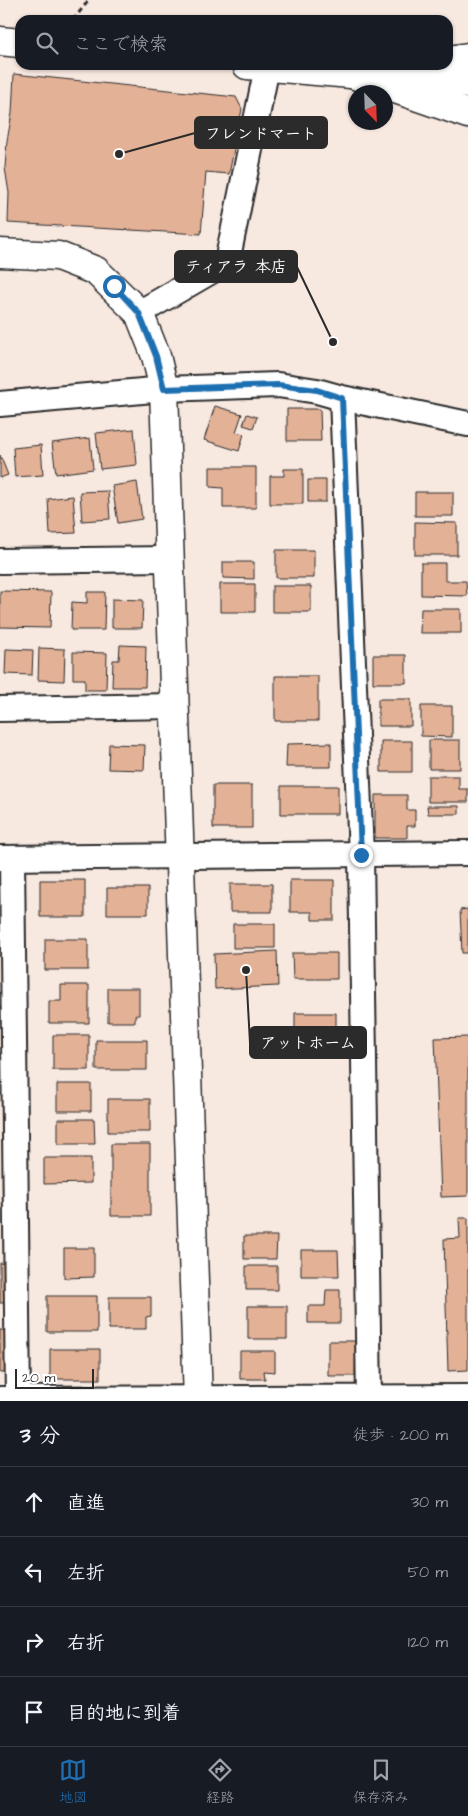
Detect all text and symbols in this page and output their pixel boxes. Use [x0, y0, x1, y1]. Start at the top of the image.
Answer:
search box [15, 15, 453, 70]
icon: search [33, 29, 61, 57]
text: ここで検索 [73, 31, 168, 58]
north arrow [348, 85, 393, 130]
callout: フレンドマート [195, 117, 327, 148]
text: フレンドマート [205, 123, 317, 145]
callout: ティアラ 本店 [175, 251, 297, 282]
text: ティアラ 本店 [185, 256, 287, 278]
route start [103, 275, 126, 298]
route end [350, 844, 373, 867]
callout: アットホーム [250, 1027, 366, 1058]
text: アットホーム [260, 1032, 356, 1054]
scale bar [15, 1366, 94, 1389]
text: 20 m [22, 1368, 55, 1388]
text: 3 分 [20, 1421, 60, 1450]
text: 徒歩 · 200 m [353, 1424, 448, 1446]
icon: ahead [20, 1488, 48, 1516]
text: 直進 [67, 1490, 105, 1517]
text: 30 m [411, 1491, 448, 1513]
icon: left [20, 1558, 48, 1586]
text: 左折 [67, 1560, 105, 1587]
text: 50 m [408, 1561, 448, 1583]
icon: right [20, 1628, 48, 1656]
text: 右折 [67, 1630, 105, 1657]
text: 120 m [408, 1631, 448, 1653]
icon: arrive [20, 1698, 48, 1726]
text: 目的地に到着 [67, 1700, 181, 1727]
tab: 地図 [59, 1756, 87, 1808]
tab: 経路 [206, 1756, 234, 1808]
tab: 保存済み [353, 1756, 409, 1808]

